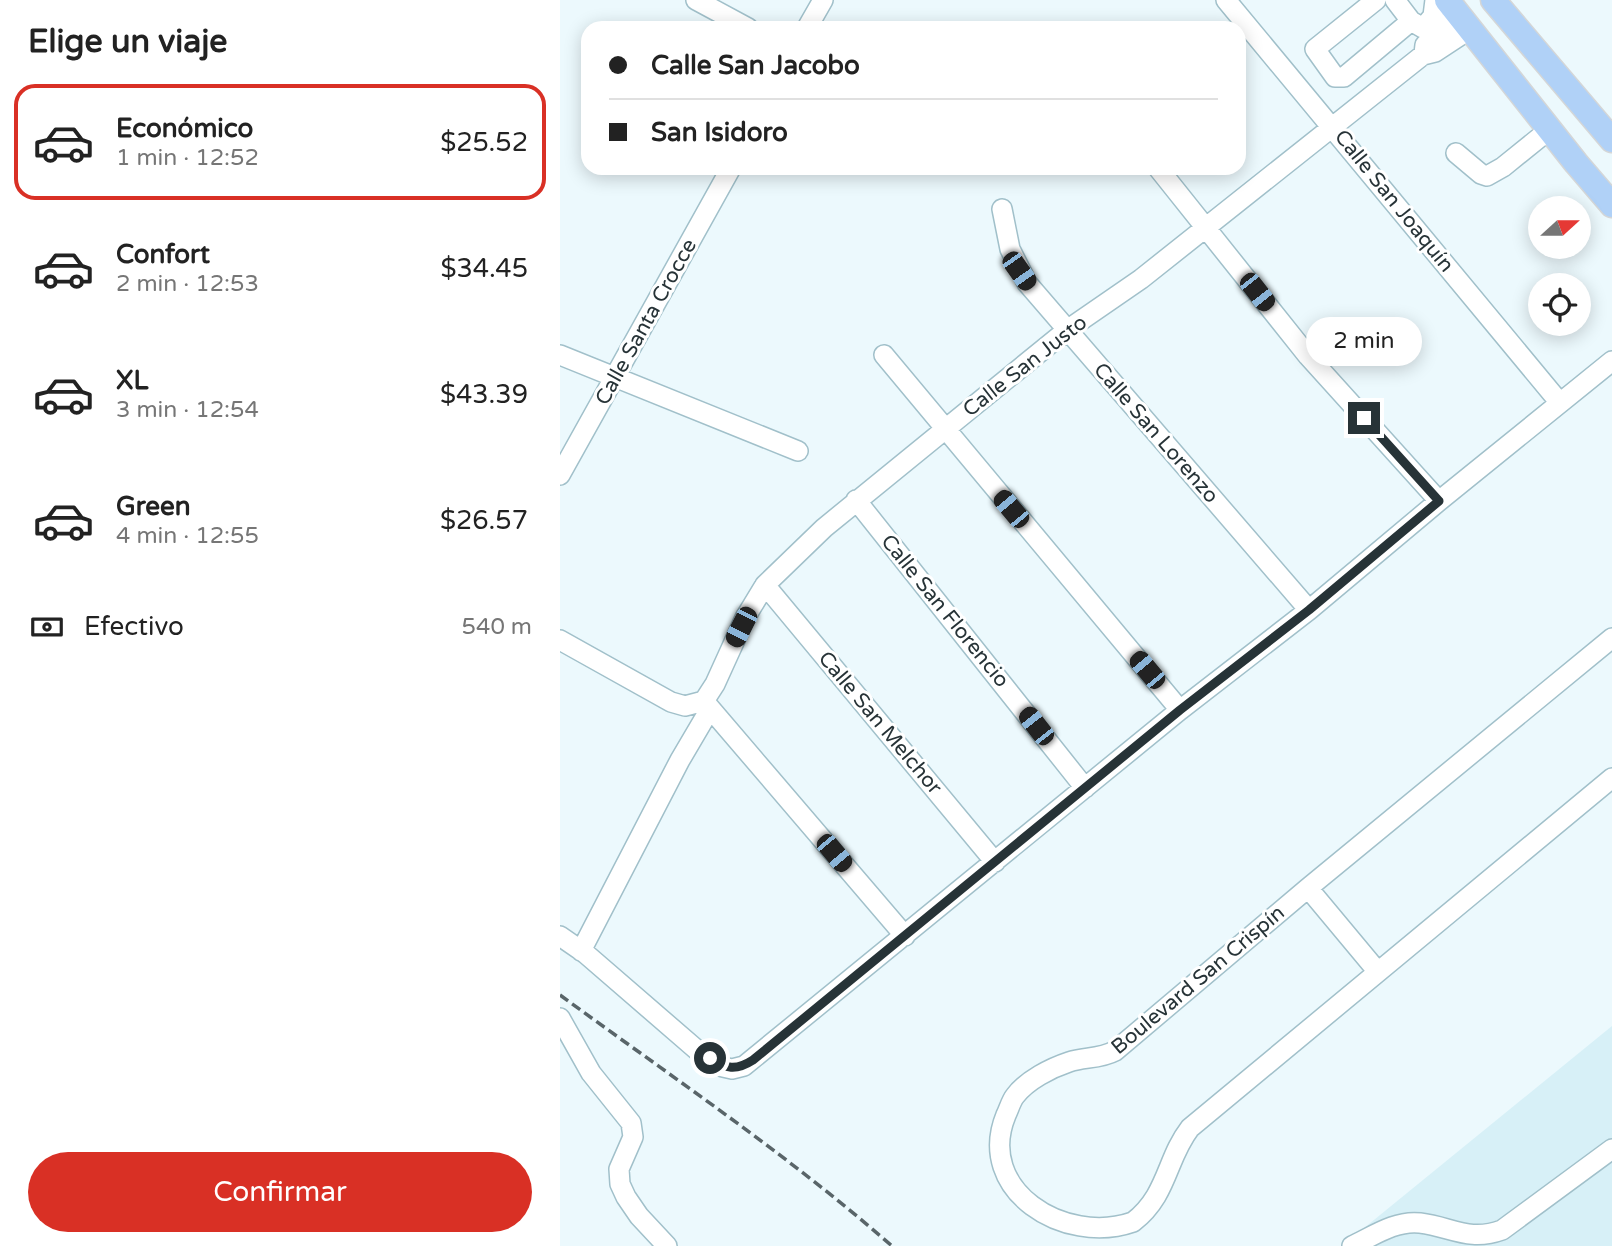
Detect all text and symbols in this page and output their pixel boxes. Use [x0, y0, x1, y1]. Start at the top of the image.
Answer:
text: Elige un viaje [28, 23, 227, 61]
text: Calle San Jacobo [651, 50, 860, 81]
icon: car [32, 111, 95, 174]
text: Económico [116, 113, 253, 144]
text: San Isidoro [651, 117, 788, 148]
street label: Calle San Joaquín [1329, 125, 1459, 277]
text: $25.52 [440, 127, 528, 158]
text: 1 min · 12:52 [116, 144, 259, 172]
north arrow [1528, 196, 1591, 259]
map controls [1528, 196, 1591, 336]
street label: Calle Santa Crocce [590, 235, 702, 409]
icon: car [32, 237, 95, 300]
text: Confort [116, 239, 210, 270]
car [999, 248, 1040, 294]
text: $34.45 [440, 253, 528, 284]
car [1236, 269, 1279, 315]
text: 2 min · 12:53 [116, 270, 259, 298]
button: locate [1528, 273, 1591, 336]
street label: Calle San Justo [958, 310, 1092, 422]
callout: 2 min [1306, 316, 1422, 366]
text: 2 min [1333, 327, 1395, 355]
street label: Calle San Lorenzo [1088, 358, 1224, 508]
icon: car [32, 363, 95, 426]
text: XL [116, 365, 148, 396]
text: $43.39 [440, 379, 528, 410]
text: 3 min · 12:54 [116, 396, 259, 424]
route end [1348, 402, 1380, 434]
car [990, 486, 1033, 532]
icon: car [32, 489, 95, 552]
text: Green [116, 491, 191, 522]
text: $26.57 [440, 505, 528, 536]
text: 4 min · 12:55 [116, 522, 259, 550]
street label: Calle San Florencio [876, 530, 1014, 692]
car [723, 604, 760, 650]
icon: cash [28, 608, 66, 646]
text: Efectivo [84, 611, 184, 642]
text: 540 m [462, 613, 532, 641]
street label: Calle San Melchor [813, 646, 947, 800]
car [1126, 647, 1169, 693]
car [1015, 703, 1058, 749]
car [813, 830, 856, 876]
street label: Boulevard San Crispín [1106, 900, 1290, 1060]
route start [694, 1042, 726, 1074]
button: Confirmar [28, 1152, 532, 1232]

